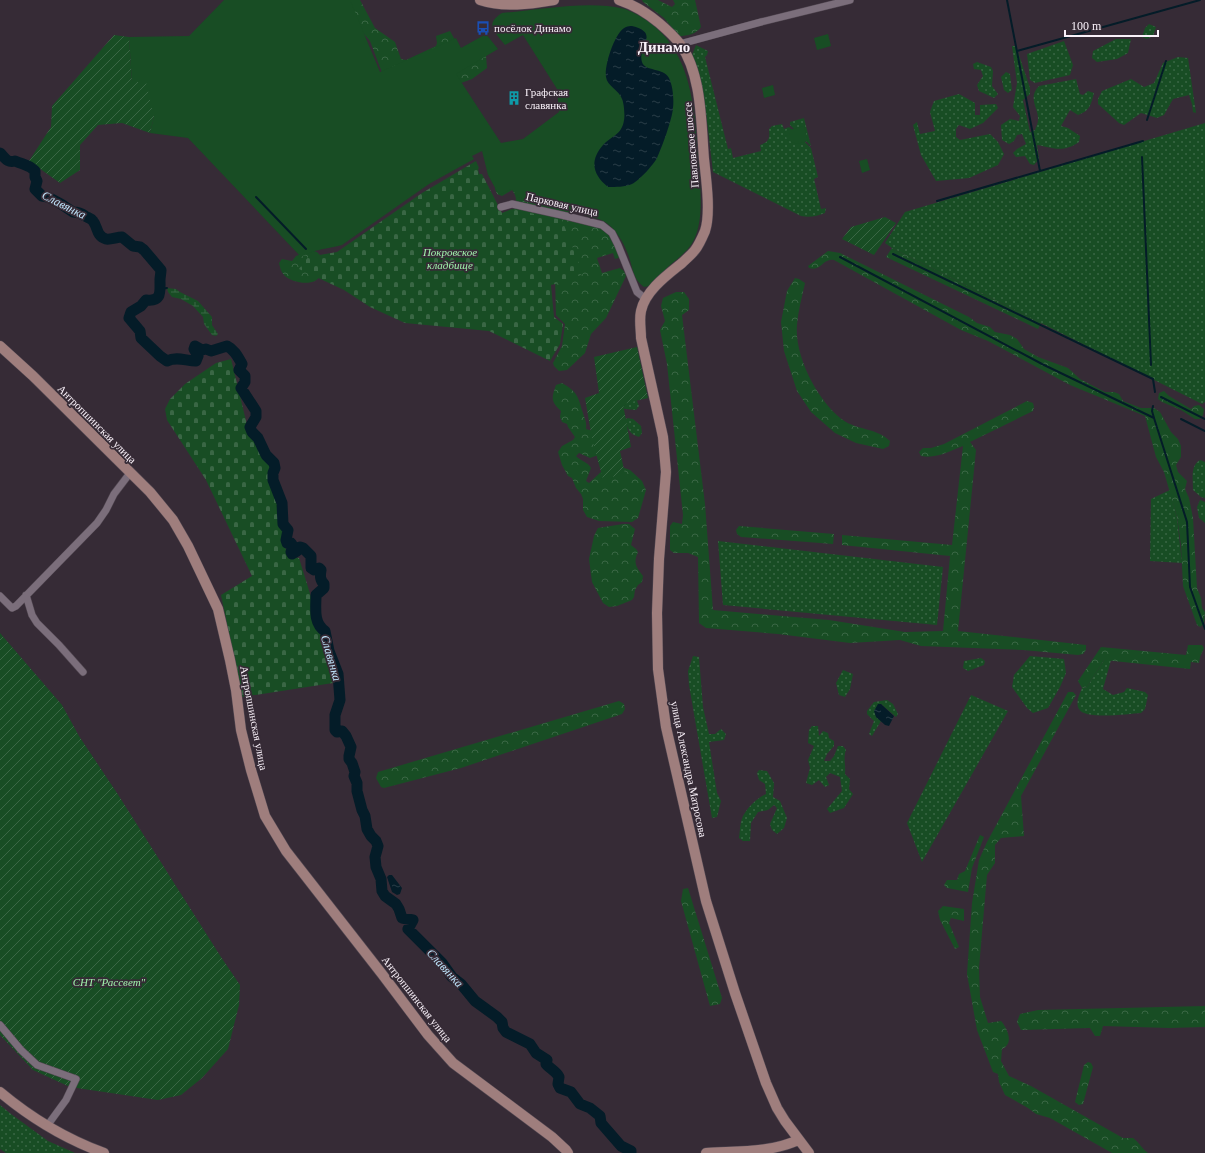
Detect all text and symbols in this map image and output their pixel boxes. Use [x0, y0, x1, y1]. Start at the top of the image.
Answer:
scale bar [1065, 12, 1158, 38]
text: 100 m [1071, 19, 1102, 33]
bus stop icon: посёлок Динамо [475, 20, 491, 36]
place label: посёлок Динамо [494, 22, 572, 34]
district label: Динамо [638, 39, 690, 55]
place label: Графская славянка [525, 86, 568, 111]
building icon: Графская славянка [506, 90, 522, 106]
street label: Павловское шоссе [681, 102, 701, 188]
water label: Славянка [40, 188, 88, 222]
street label: Парковая улица [525, 190, 599, 218]
park label: Покровское кладбище [422, 246, 477, 271]
street label: Антропшинская улица [55, 382, 139, 466]
water label: Славянка [318, 633, 344, 683]
street label: Антропшинская улица [238, 665, 270, 771]
street label: улица Александра Матросова [669, 700, 709, 838]
water label: Славянка [424, 946, 466, 990]
street label: Антропшинская улица [380, 954, 454, 1044]
park label: СНТ "Рассвет" [73, 976, 146, 988]

